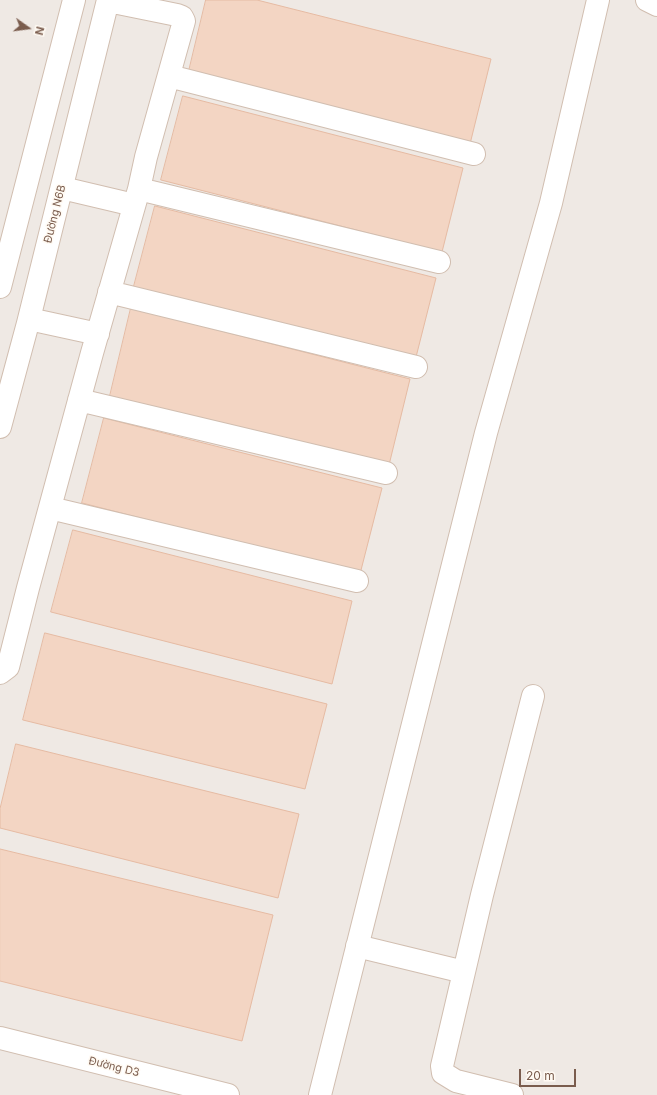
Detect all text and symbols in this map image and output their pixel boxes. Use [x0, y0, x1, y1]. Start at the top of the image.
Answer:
north arrow [8, 8, 48, 48]
text: N [32, 25, 47, 37]
street label: Đường N6B [41, 183, 69, 245]
street label: Đường D3 [87, 1054, 141, 1080]
scale bar [521, 1061, 578, 1087]
text: 20 m [526, 1068, 555, 1083]

